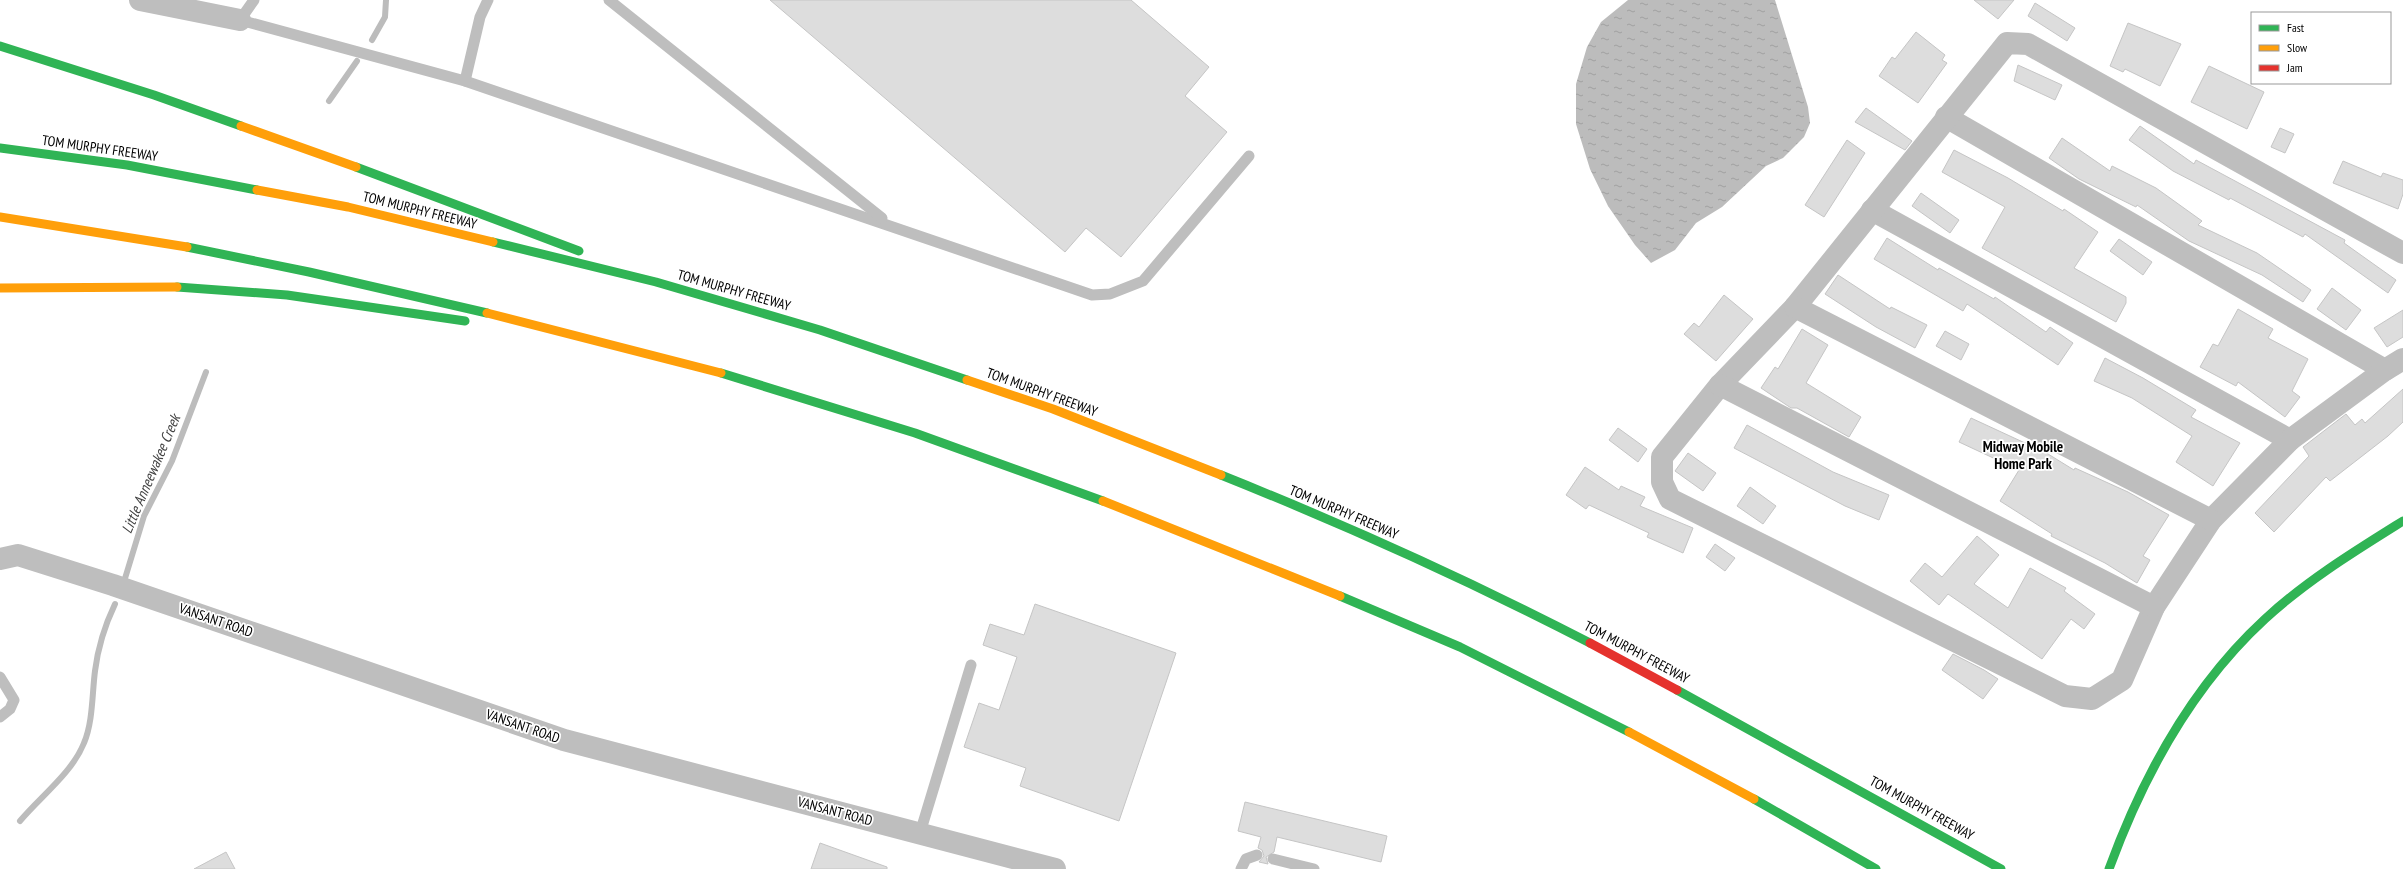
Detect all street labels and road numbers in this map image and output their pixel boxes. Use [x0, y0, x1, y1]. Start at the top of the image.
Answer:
street label: TOM MURPHY FREEWAY [41, 131, 160, 165]
street label: TOM MURPHY FREEWAY [361, 187, 479, 233]
street label: TOM MURPHY FREEWAY [675, 265, 793, 315]
street label: TOM MURPHY FREEWAY [984, 364, 1101, 421]
street label: TOM MURPHY FREEWAY [1287, 481, 1402, 543]
street label: VANSANT ROAD [176, 599, 255, 641]
street label: TOM MURPHY FREEWAY [1581, 617, 1693, 688]
street label: VANSANT ROAD [483, 705, 562, 747]
street label: TOM MURPHY FREEWAY [1867, 772, 1978, 845]
street label: VANSANT ROAD [795, 792, 874, 830]

